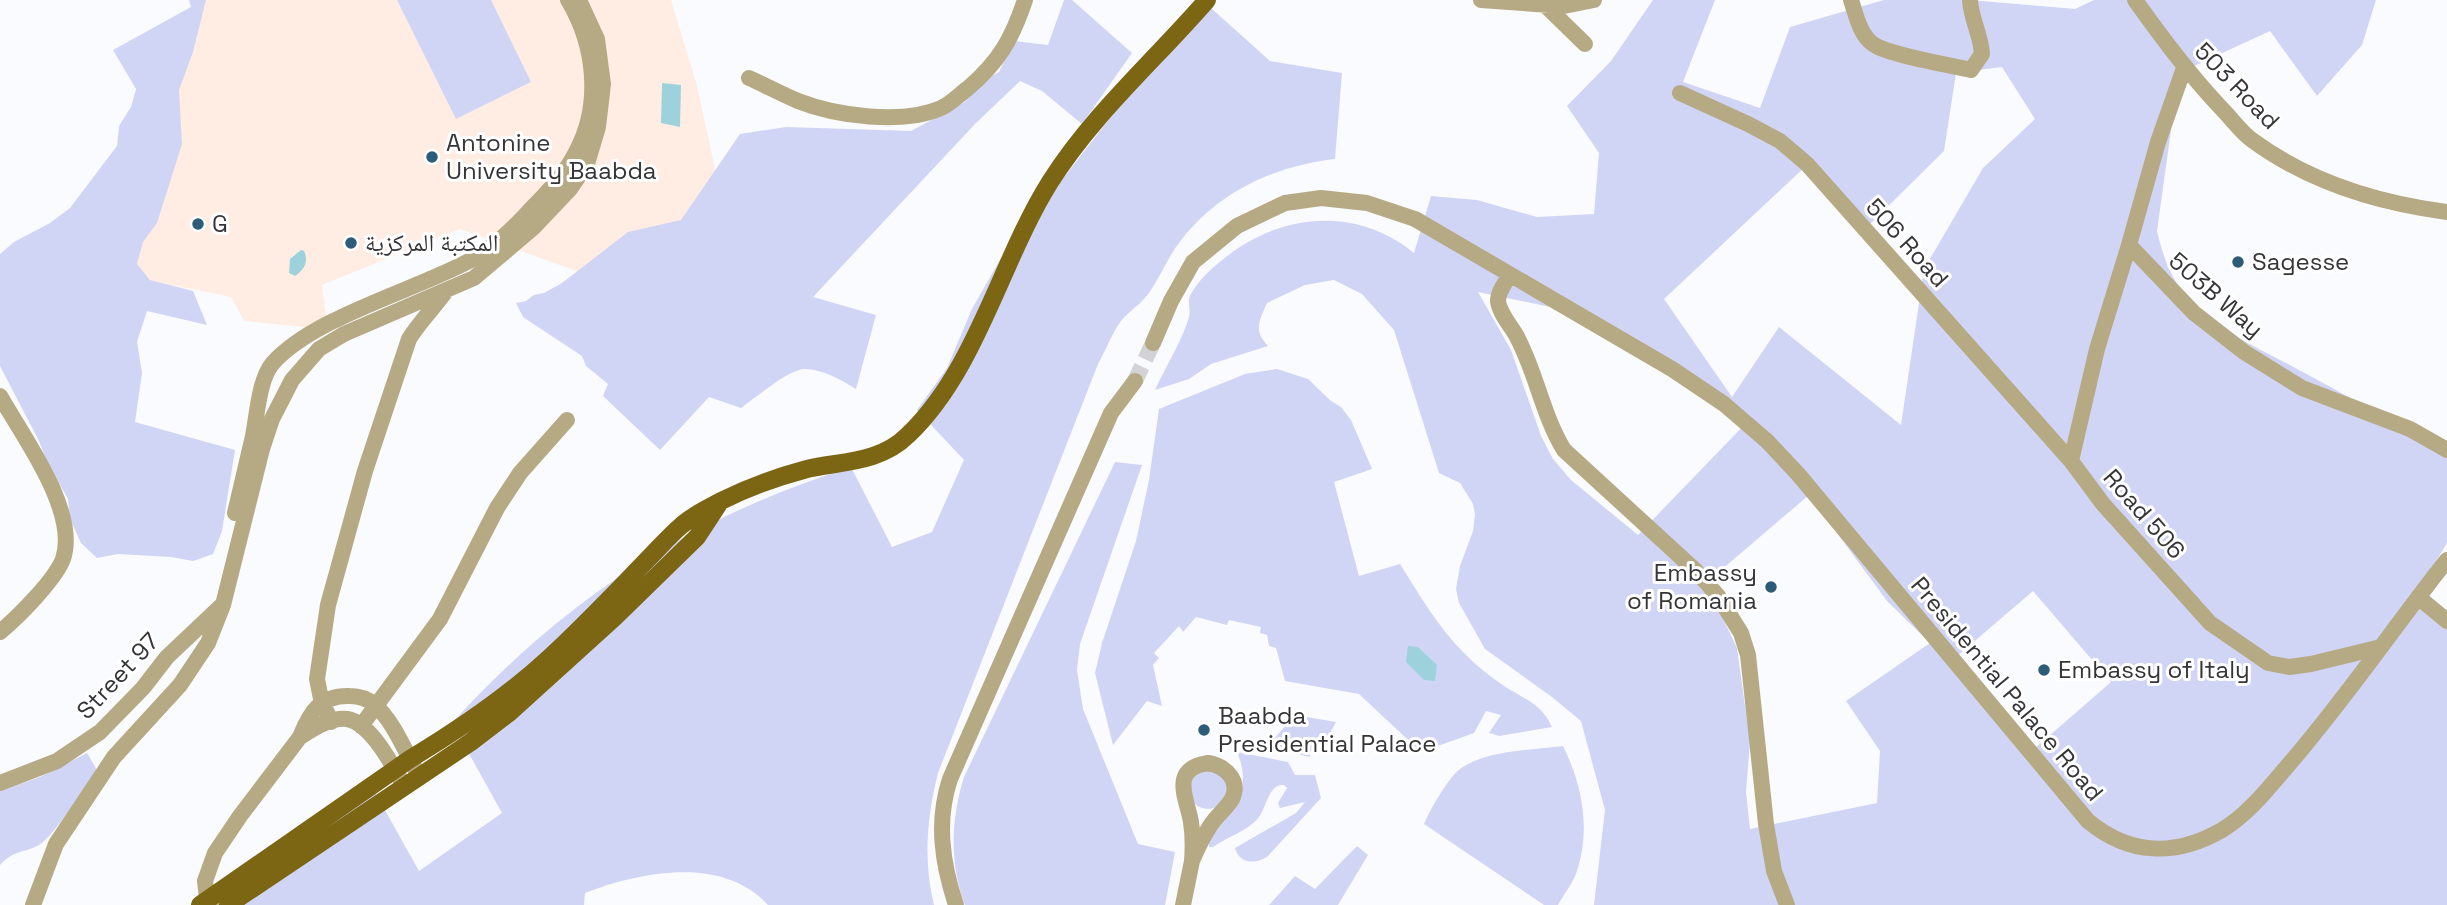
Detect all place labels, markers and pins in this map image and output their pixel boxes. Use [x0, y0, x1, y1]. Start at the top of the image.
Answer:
place label: Antonine University Baabda [446, 127, 657, 186]
marker: Antonine University Baabda [424, 149, 440, 165]
place label: G [212, 208, 228, 239]
marker: G [190, 216, 206, 232]
place label: المكتبة المركزية [365, 227, 499, 258]
marker: المكتبة المركزية [343, 235, 359, 251]
place label: Sagesse [2252, 246, 2349, 277]
marker: Sagesse [2230, 254, 2246, 270]
place label: Embassy of Romania [1627, 557, 1757, 616]
marker: Embassy of Romania [1763, 579, 1779, 595]
place label: Embassy of Italy [2058, 654, 2250, 685]
marker: Embassy of Italy [2036, 662, 2052, 678]
place label: Baabda Presidential Palace [1218, 700, 1436, 759]
marker: Baabda Presidential Palace [1196, 722, 1212, 738]

